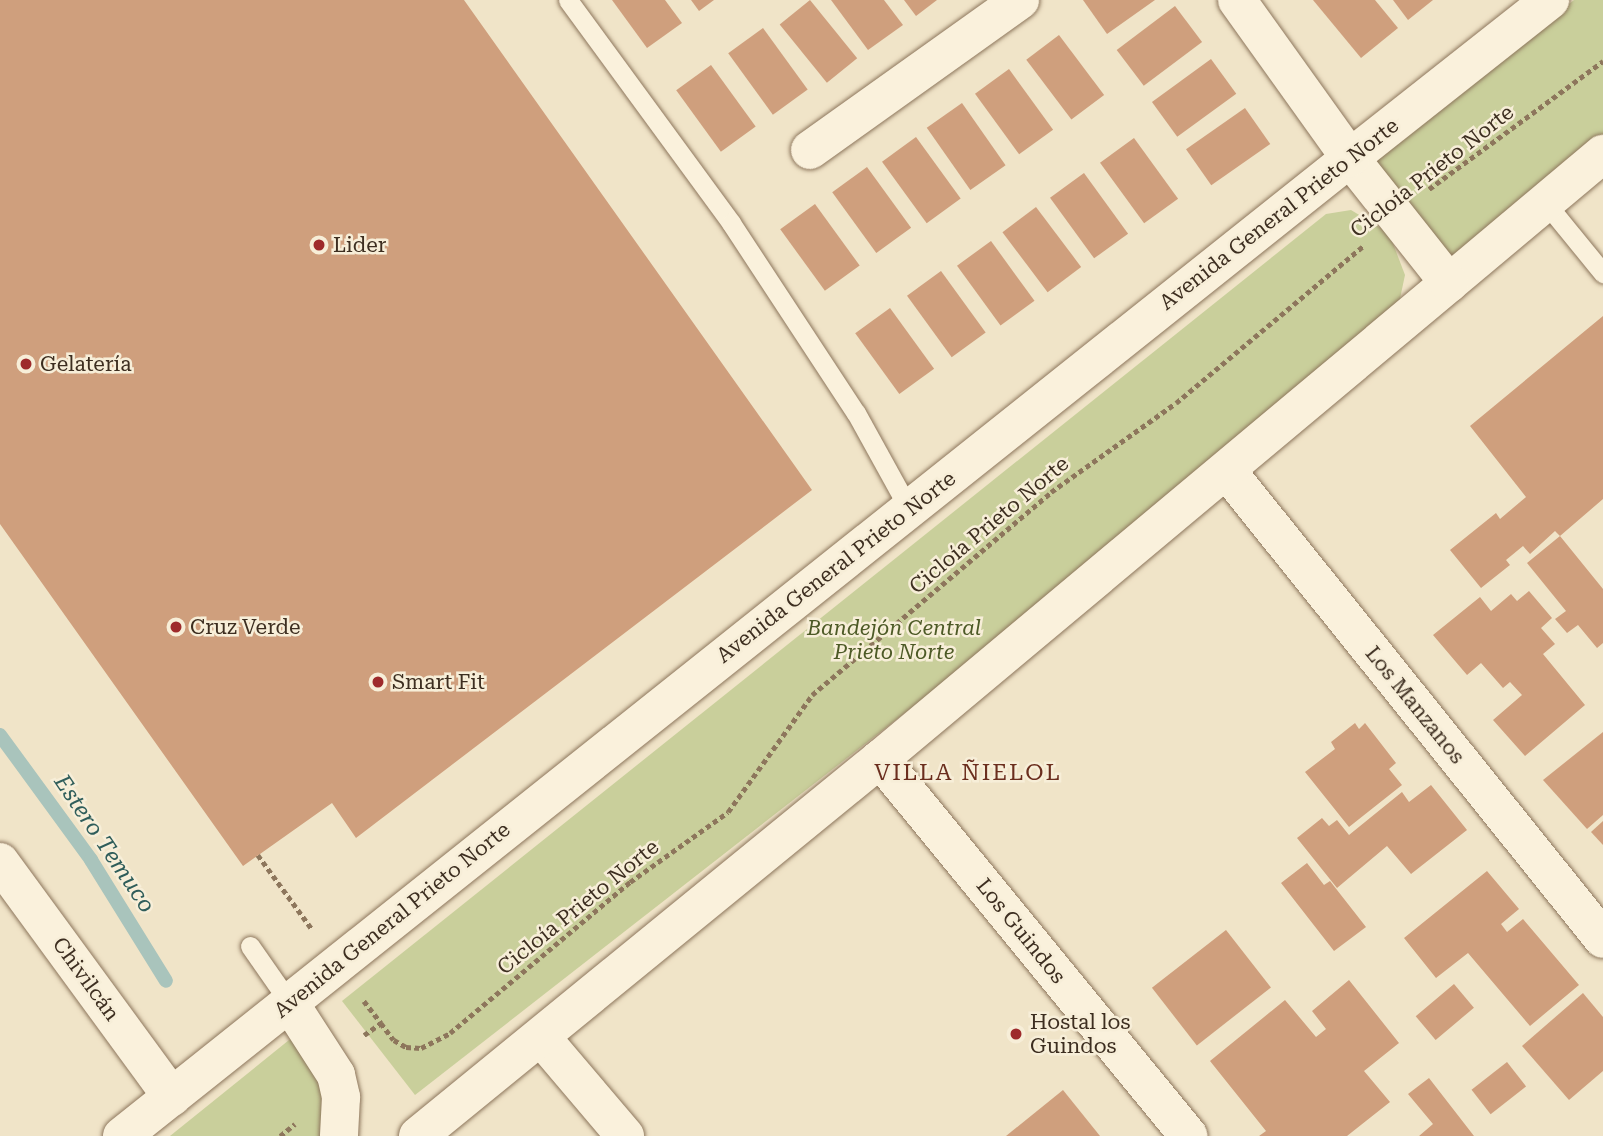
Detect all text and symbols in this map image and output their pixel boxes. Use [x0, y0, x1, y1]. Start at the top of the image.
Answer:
street label: Cicloía Prieto Norte [1345, 99, 1519, 243]
street label: Avenida General Prieto Norte [1154, 113, 1404, 315]
place label: Lider [333, 232, 386, 258]
marker: Lider [311, 237, 327, 253]
place label: Gelatería [40, 351, 132, 377]
marker: Gelatería [18, 356, 34, 372]
street label: Cicloía Prieto Norte [904, 451, 1074, 599]
street label: Avenida General Prieto Norte [711, 466, 961, 668]
place label: Cruz Verde [190, 614, 301, 640]
park label: Bandejón Central Prieto Norte [807, 615, 981, 665]
marker: Cruz Verde [168, 619, 184, 635]
street label: Los Manzanos [1360, 641, 1470, 769]
place label: Smart Fit [392, 669, 485, 695]
marker: Smart Fit [370, 674, 386, 690]
district label: VILLA ÑIELOL [876, 759, 1060, 787]
water label: Estero Temuco [48, 770, 160, 918]
street label: Avenida General Prieto Norte [269, 817, 515, 1023]
street label: Cicloía Prieto Norte [492, 834, 664, 980]
street label: Los Guindos [971, 873, 1071, 989]
street label: Chivilcán [47, 932, 125, 1026]
place label: Hostal los Guindos [1030, 1009, 1130, 1059]
marker: Hostal los Guindos [1008, 1026, 1024, 1042]

